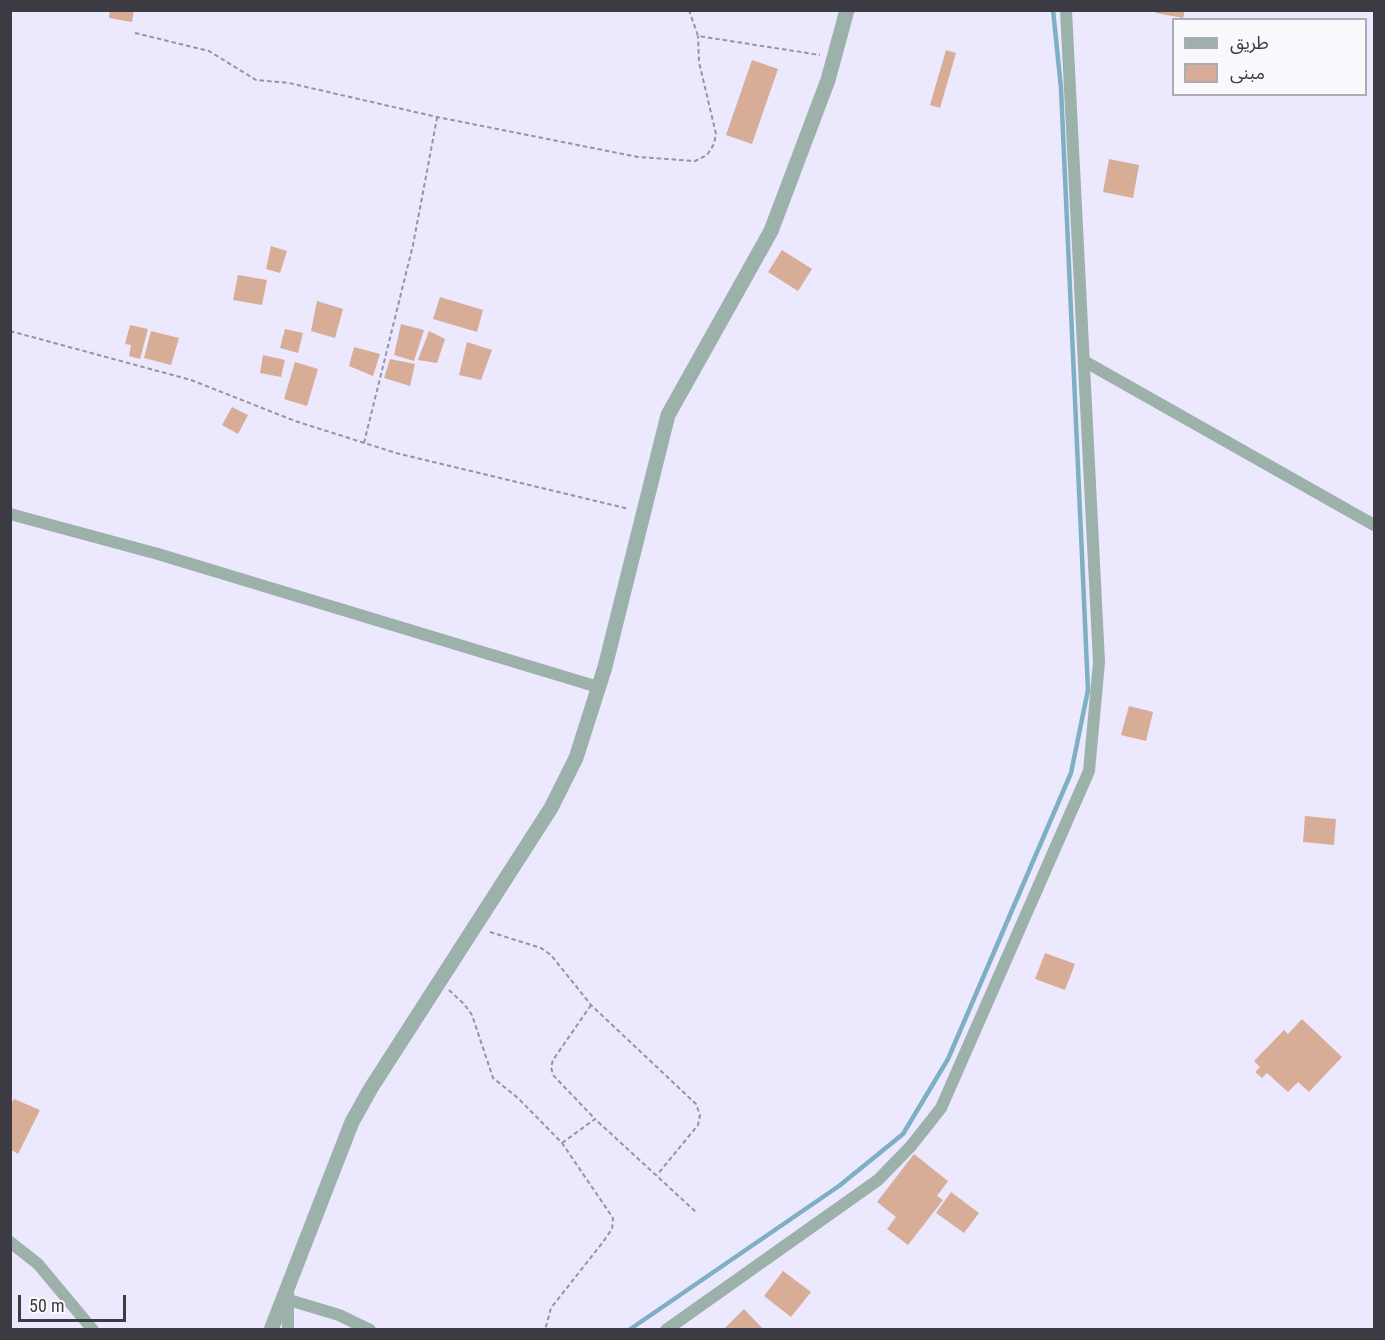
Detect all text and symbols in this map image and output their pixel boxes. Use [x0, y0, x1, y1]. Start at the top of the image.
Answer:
legend [1172, 18, 1367, 96]
text: طريق [1230, 32, 1269, 53]
text: مبنى [1230, 62, 1265, 83]
scale bar [21, 1283, 129, 1321]
text: 50 m [29, 1295, 64, 1316]

